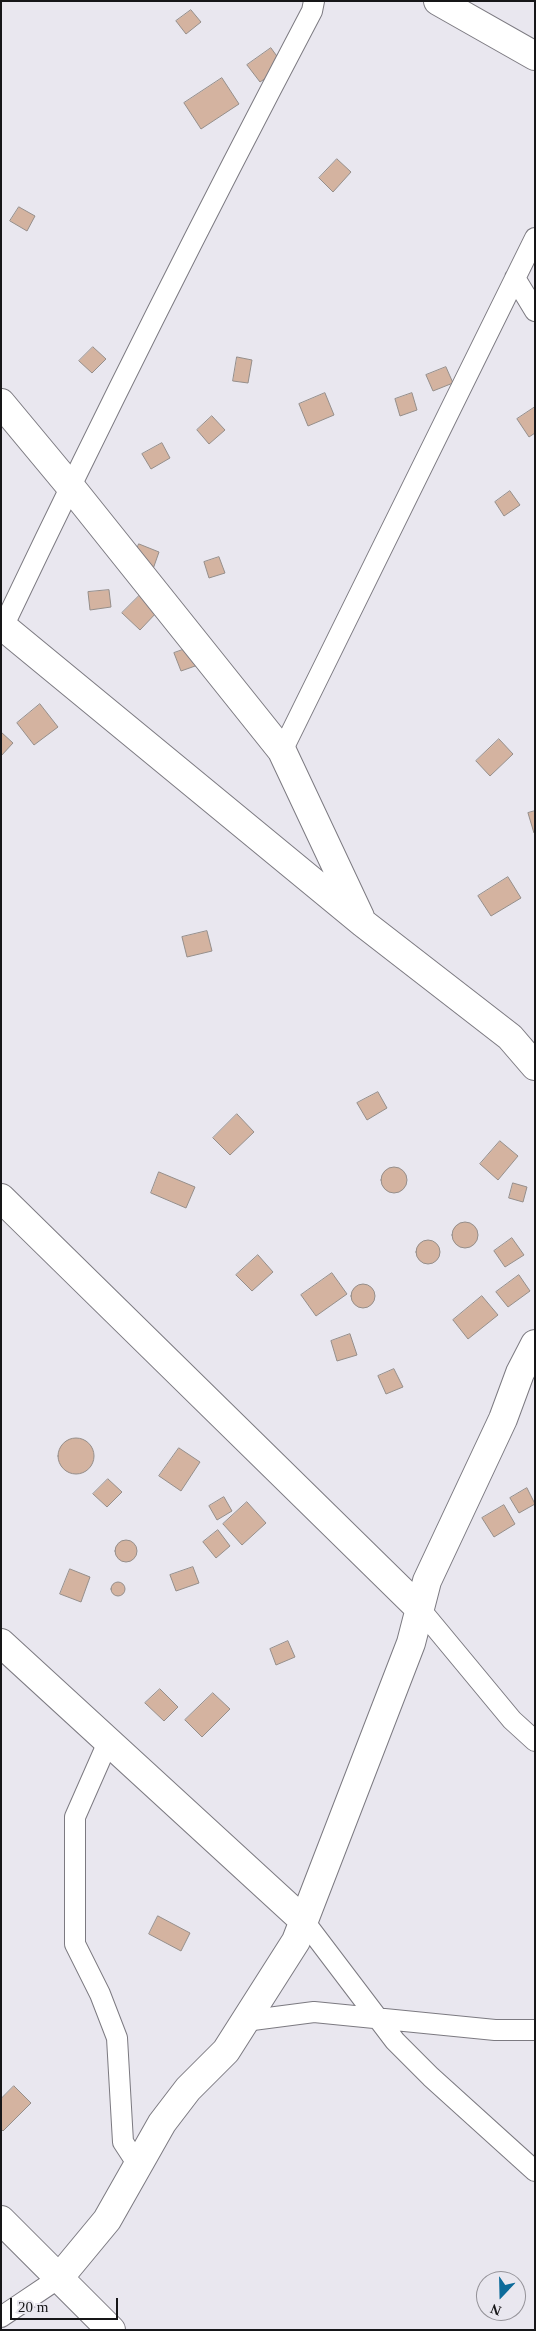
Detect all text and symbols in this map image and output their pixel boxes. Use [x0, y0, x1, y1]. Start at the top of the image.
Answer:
north arrow [476, 2271, 526, 2321]
scale bar [12, 2288, 120, 2320]
text: 20 m [18, 2299, 48, 2315]
text: N [488, 2301, 503, 2318]

